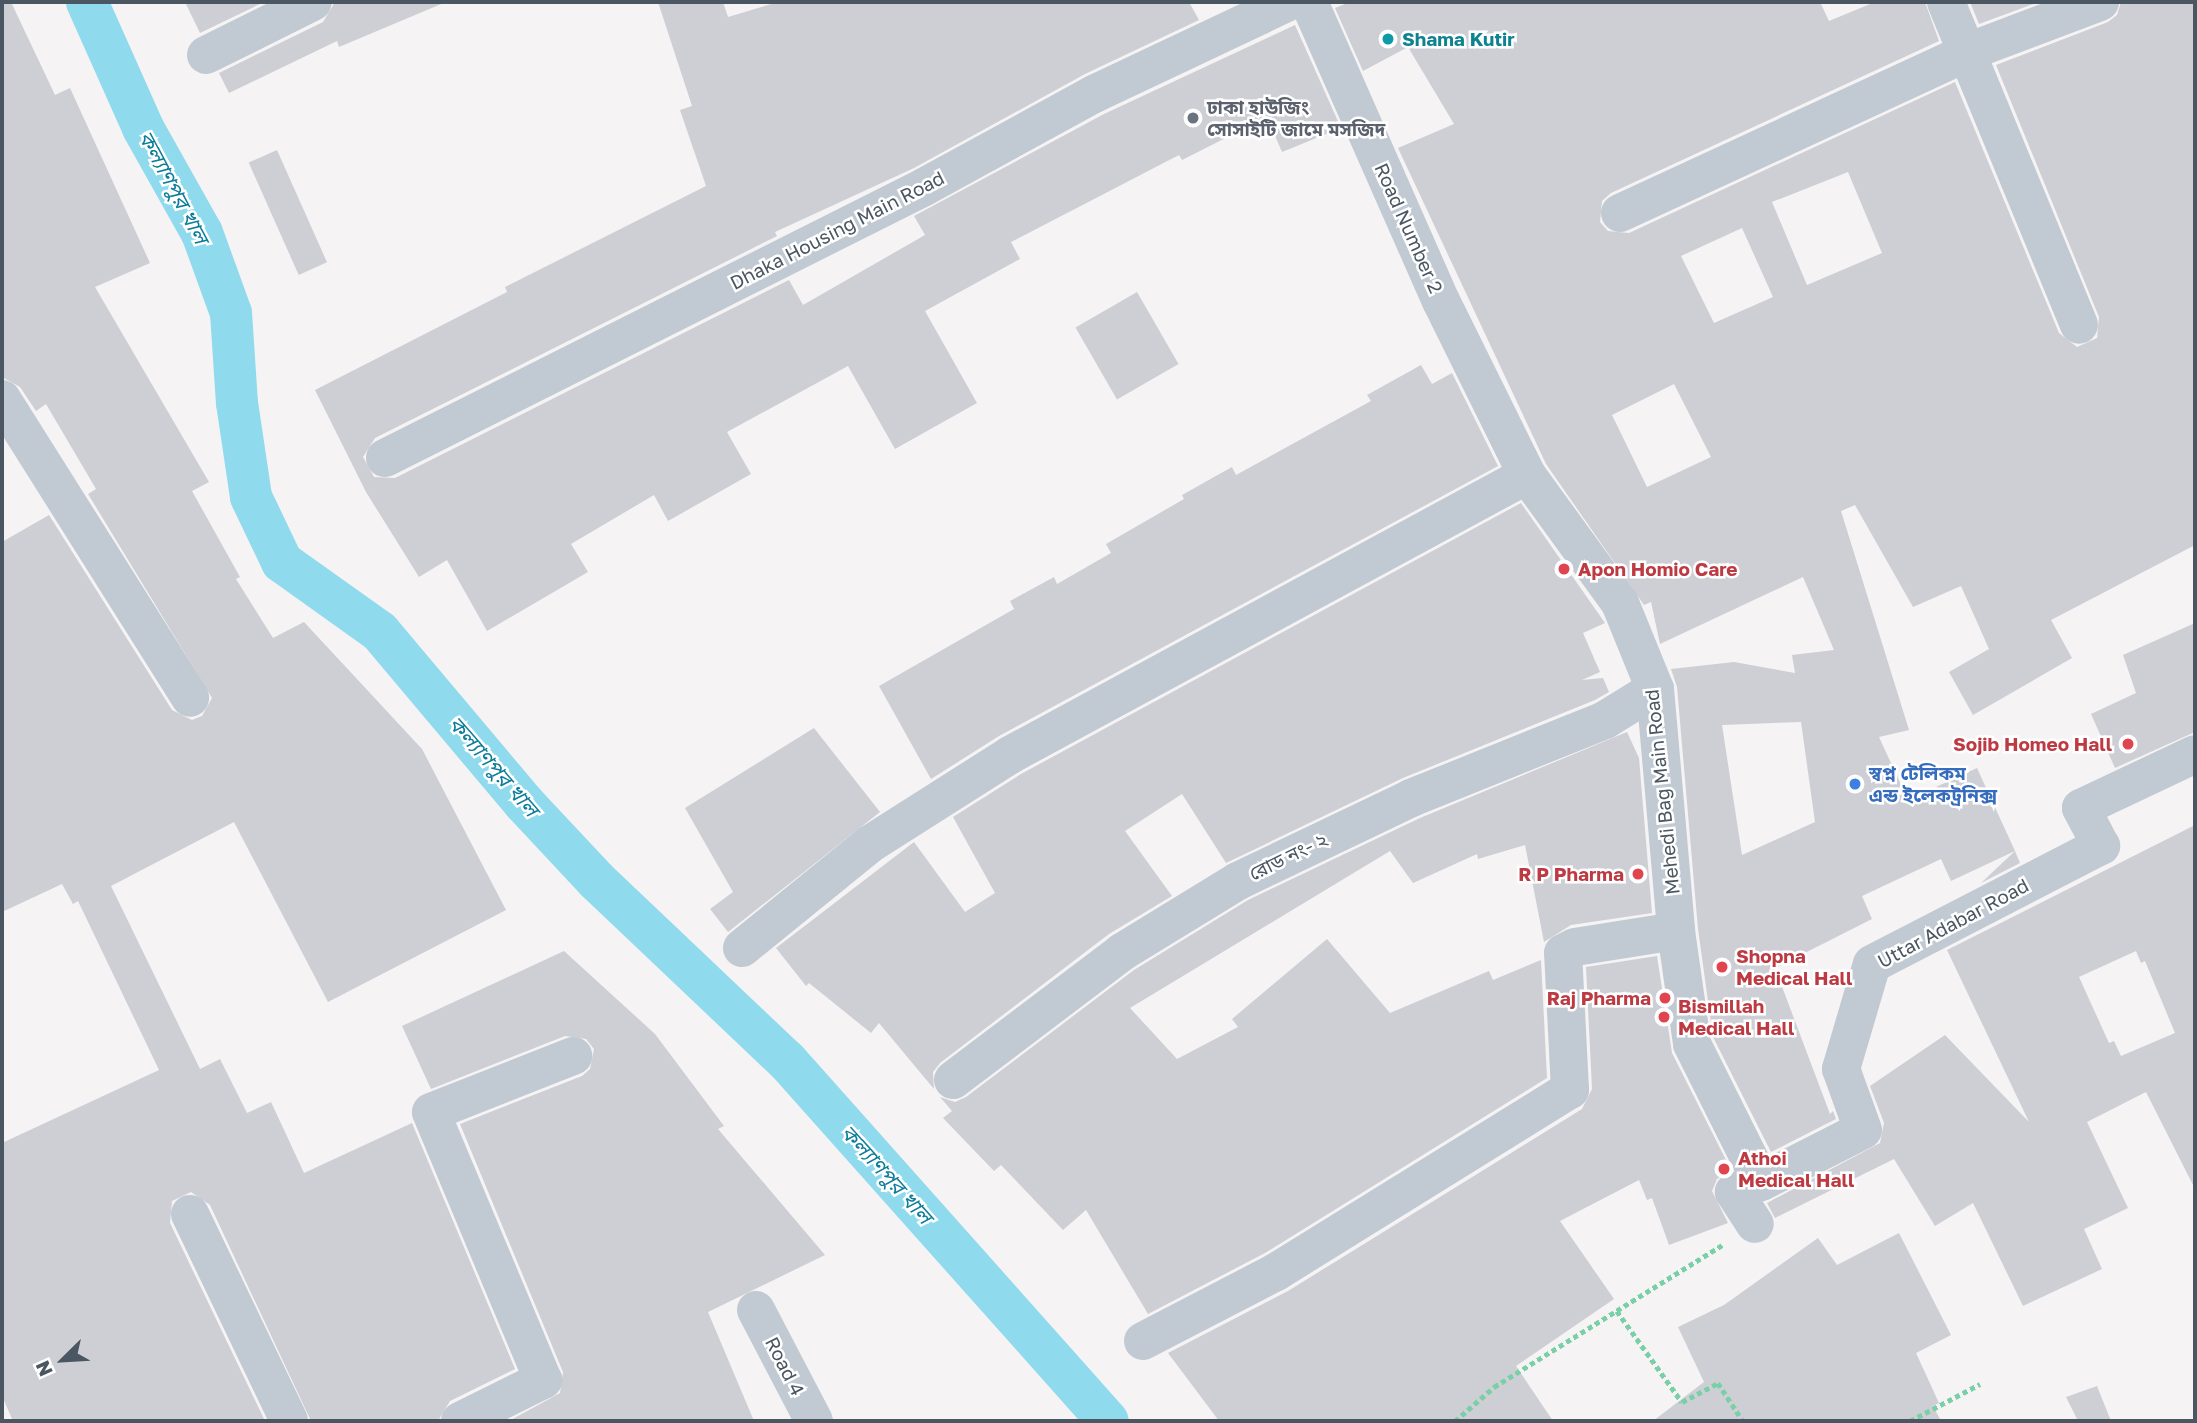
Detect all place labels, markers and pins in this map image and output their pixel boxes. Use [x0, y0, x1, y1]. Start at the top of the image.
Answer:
place label: Shama Kutir [1402, 28, 1515, 50]
marker: Shama Kutir [1380, 31, 1396, 47]
place label: ঢাকা হাউজিং সোসাইটি জামে মসজিদ [1207, 96, 1385, 140]
marker: ঢাকা হাউজিং সোসাইটি জামে মসজিদ [1185, 110, 1201, 126]
place label: Apon Homio Care [1578, 558, 1737, 580]
marker: Apon Homio Care [1556, 561, 1572, 577]
place label: Sojib Homeo Hall [1953, 733, 2112, 755]
marker: Sojib Homeo Hall [2118, 734, 2138, 754]
place label: স্বপ্ন টেলিকম এন্ড ইলেকট্রনিক্স [1869, 762, 1997, 806]
marker: স্বপ্ন টেলিকম এন্ড ইলেকট্রনিক্স [1847, 776, 1863, 792]
place label: R P Pharma [1518, 863, 1624, 885]
marker: R P Pharma [1630, 866, 1646, 882]
place label: Shopna Medical Hall [1736, 945, 1852, 989]
marker: Shopna Medical Hall [1714, 959, 1730, 975]
place label: Raj Pharma [1547, 987, 1651, 1009]
marker: Raj Pharma [1657, 990, 1673, 1006]
place label: Bismillah Medical Hall [1678, 995, 1794, 1039]
marker: Bismillah Medical Hall [1656, 1009, 1672, 1025]
place label: Athoi Medical Hall [1738, 1147, 1854, 1191]
marker: Athoi Medical Hall [1716, 1161, 1732, 1177]

